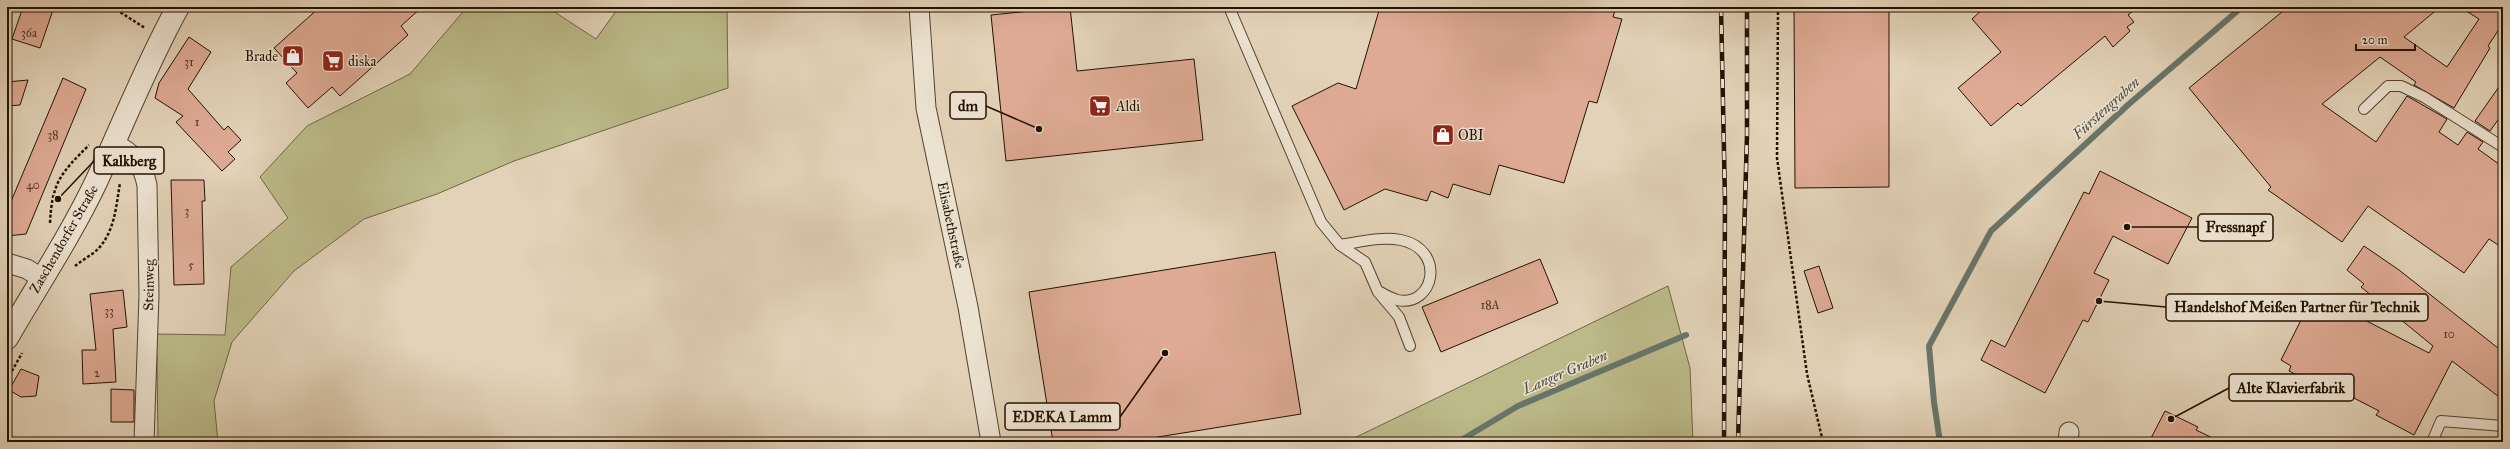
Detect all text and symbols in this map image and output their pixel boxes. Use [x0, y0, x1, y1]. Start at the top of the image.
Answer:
house number: 36a [21, 26, 38, 40]
scale bar [2356, 26, 2415, 52]
text: 20 m [2362, 33, 2388, 47]
shop icon: Brade [280, 43, 306, 69]
place label: Brade [245, 48, 278, 65]
supermarket icon: diska [320, 48, 346, 74]
place label: diska [348, 53, 376, 70]
house number: 31 [184, 55, 194, 69]
water label: Fürstengraben [2068, 73, 2143, 144]
callout: dm [950, 92, 986, 119]
supermarket icon: Aldi [1087, 93, 1113, 119]
text: dm [958, 97, 978, 115]
place label: Aldi [1115, 98, 1140, 115]
house number: 1 [195, 115, 200, 129]
shop icon: OBI [1430, 122, 1456, 148]
place label: OBI [1458, 127, 1484, 144]
house number: 38 [47, 128, 59, 142]
callout: Kalkberg [94, 147, 164, 174]
text: Kalkberg [102, 152, 157, 171]
house number: 40 [26, 178, 40, 192]
street label: Elisabethstraße [934, 180, 969, 270]
street label: Zaschendorfer Straße [26, 182, 102, 296]
house number: 3 [185, 204, 190, 218]
callout: Fressnapf [2198, 214, 2273, 241]
text: Fressnapf [2205, 218, 2267, 237]
house number: 5 [188, 258, 194, 272]
street label: Steinweg [140, 259, 158, 311]
callout: Handelshof Meißen Partner für Technik [2166, 294, 2428, 321]
house number: 18A [1480, 298, 1500, 312]
text: Handelshof Meißen Partner für Technik [2174, 298, 2421, 316]
house number: 33 [104, 304, 114, 318]
house number: 10 [2443, 327, 2455, 341]
water label: Langer Graben [1519, 346, 1610, 398]
house number: 2 [94, 366, 100, 380]
callout: Alte Klavierfabrik [2229, 374, 2354, 401]
text: Alte Klavierfabrik [2236, 379, 2346, 397]
callout: EDEKA Lamm [1005, 403, 1120, 430]
text: EDEKA Lamm [1012, 408, 1112, 426]

